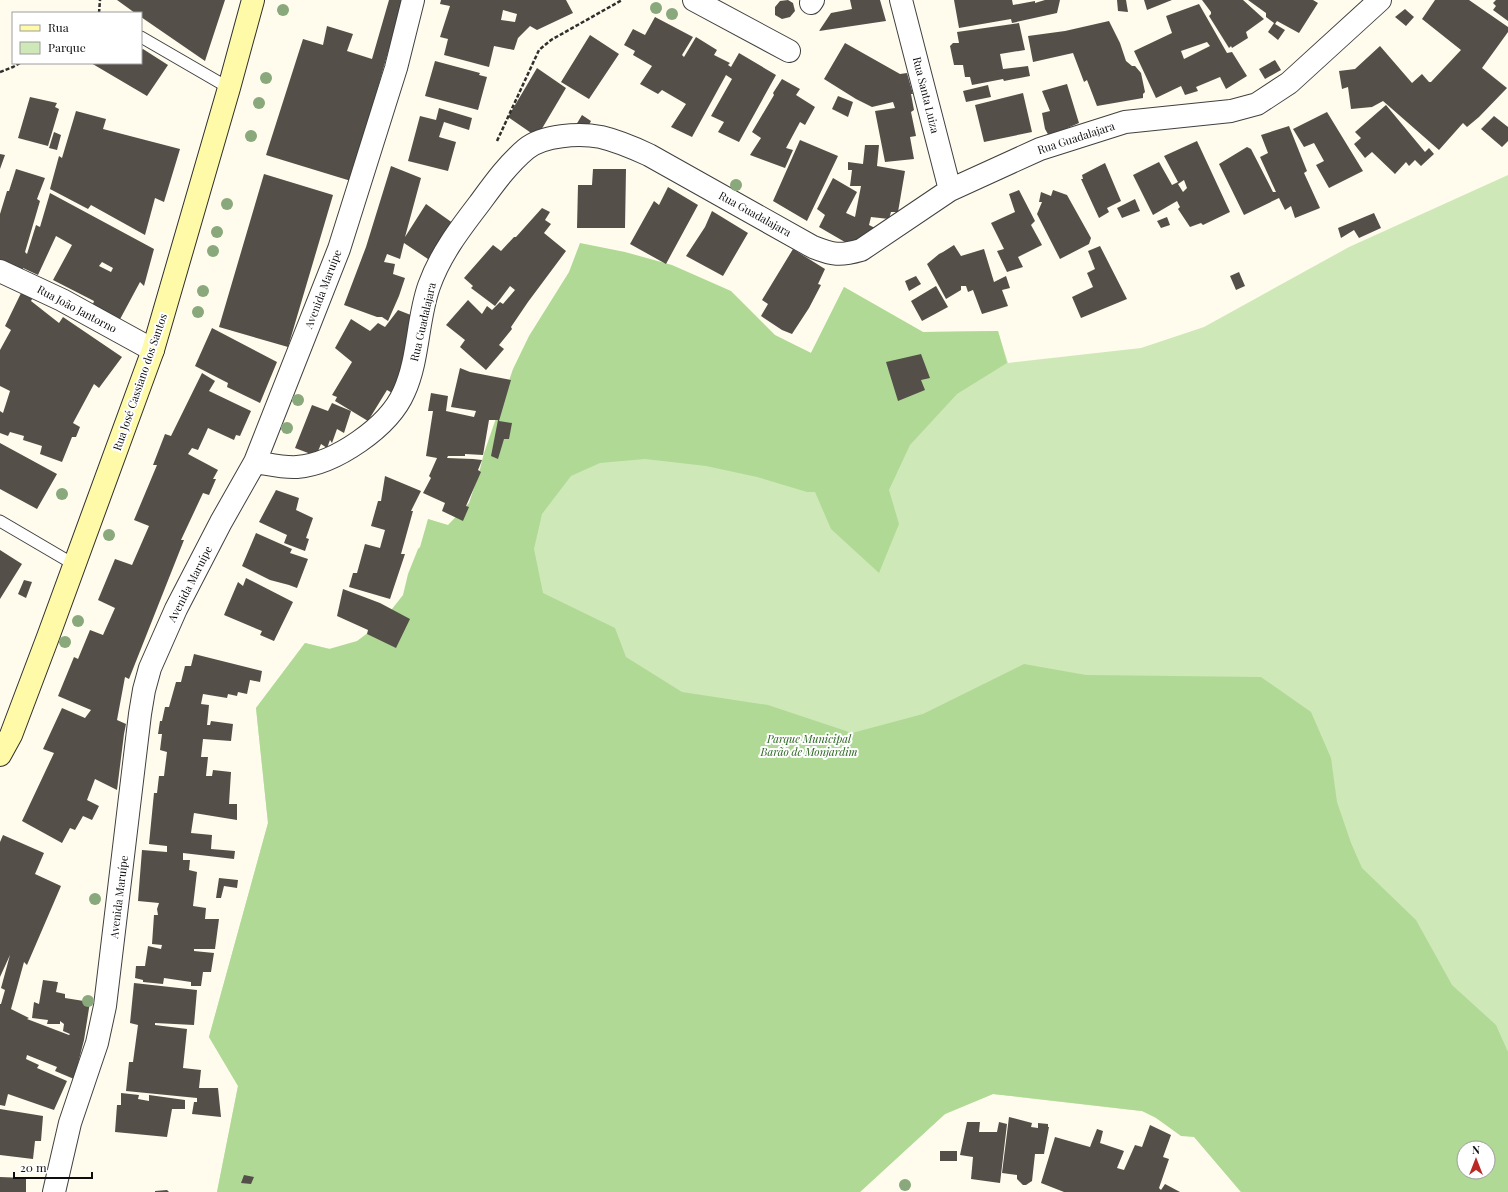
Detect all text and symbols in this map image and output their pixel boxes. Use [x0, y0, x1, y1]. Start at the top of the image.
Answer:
legend [12, 12, 142, 64]
text: Rua [48, 19, 69, 35]
text: Parque [48, 39, 86, 55]
street label: Rua Santa Luiza [910, 55, 943, 135]
street label: Rua Guadalajara [1035, 118, 1117, 157]
street label: Rua Guadalajara [716, 187, 795, 240]
street label: Avenida Maruípe [300, 247, 345, 331]
street label: Rua Guadalajara [406, 280, 439, 363]
street label: Rua João Jantorno [35, 281, 120, 336]
street label: Rua José Cassiano dos Santos [109, 311, 170, 452]
street label: Avenida Maruípe [163, 543, 215, 625]
park label: Parque Municipal Barão de Monjardim [760, 731, 858, 759]
street label: Avenida Maruípe [106, 854, 131, 940]
north arrow [1456, 1140, 1496, 1180]
text: N [1472, 1142, 1480, 1157]
scale bar [14, 1154, 92, 1180]
text: 20 m [20, 1159, 47, 1175]

